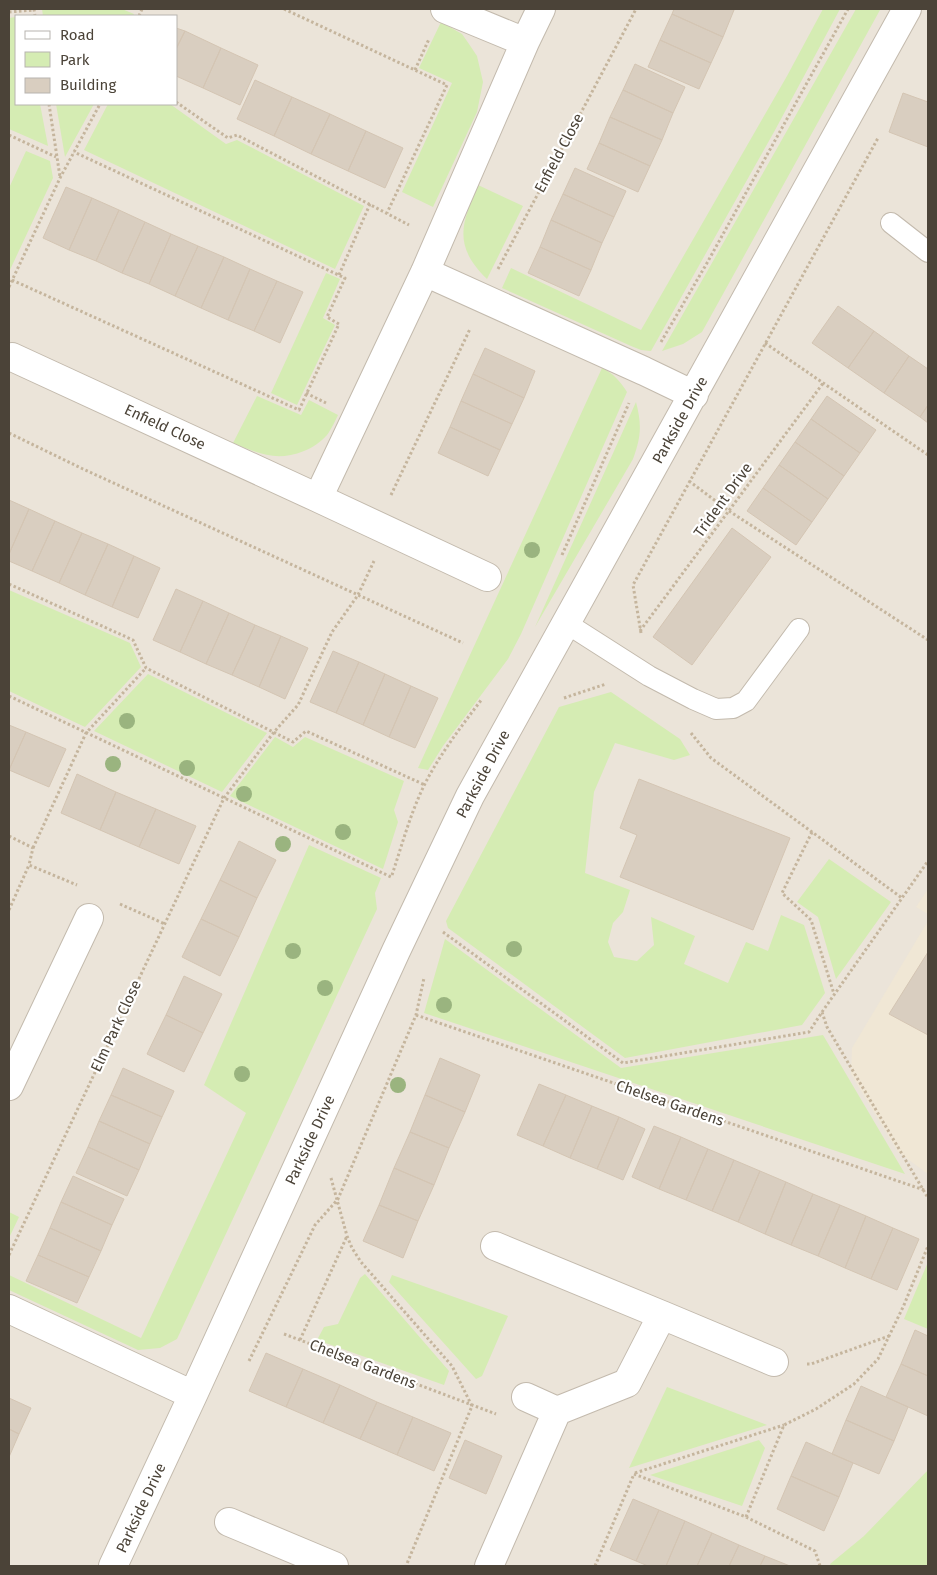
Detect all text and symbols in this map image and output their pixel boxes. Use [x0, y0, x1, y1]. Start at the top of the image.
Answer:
legend [15, 15, 178, 105]
text: Road [60, 26, 95, 44]
text: Park [60, 51, 90, 69]
text: Building [60, 76, 116, 94]
street label: Enfield Close [531, 110, 587, 196]
street label: Parkside Drive [649, 373, 711, 467]
street label: Enfield Close [122, 400, 208, 454]
street label: Trident Drive [690, 459, 756, 541]
street label: Parkside Drive [452, 727, 514, 821]
street label: Elm Park Close [87, 977, 145, 1075]
street label: Chelsea Gardens [614, 1076, 726, 1130]
street label: Parkside Drive [281, 1092, 339, 1188]
street label: Chelsea Gardens [307, 1335, 419, 1393]
street label: Parkside Drive [112, 1460, 170, 1556]

